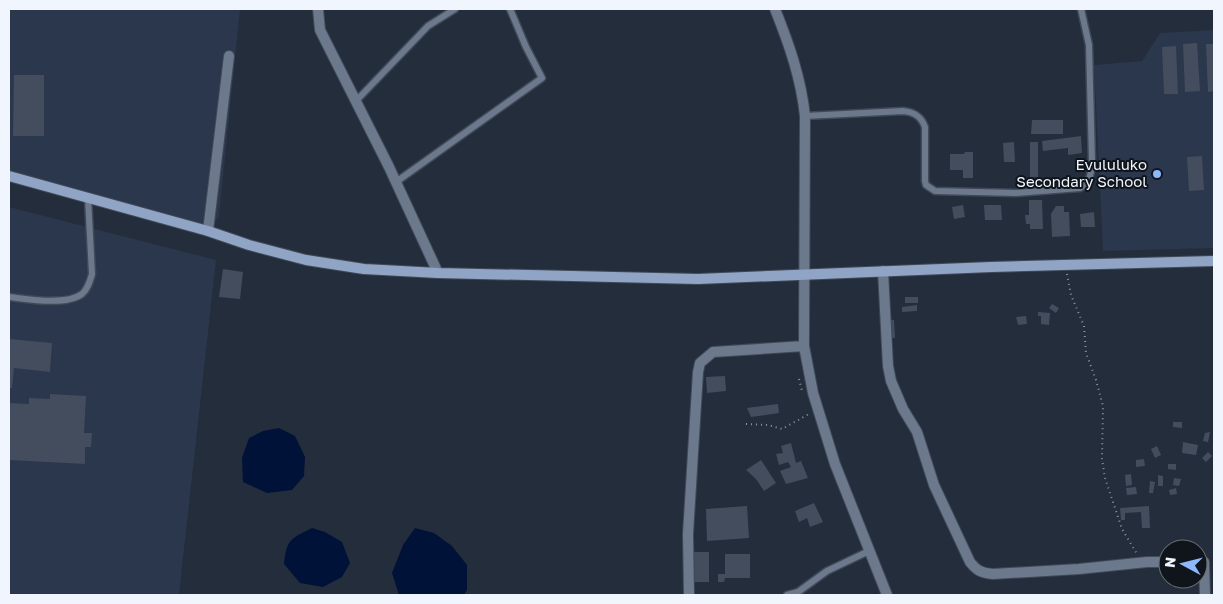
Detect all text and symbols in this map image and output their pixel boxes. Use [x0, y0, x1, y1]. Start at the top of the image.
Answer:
place label: Evululuko Secondary School [1016, 155, 1147, 190]
marker: Evululuko Secondary School [1151, 168, 1163, 180]
north arrow [1158, 539, 1208, 589]
text: N [1161, 556, 1179, 569]

